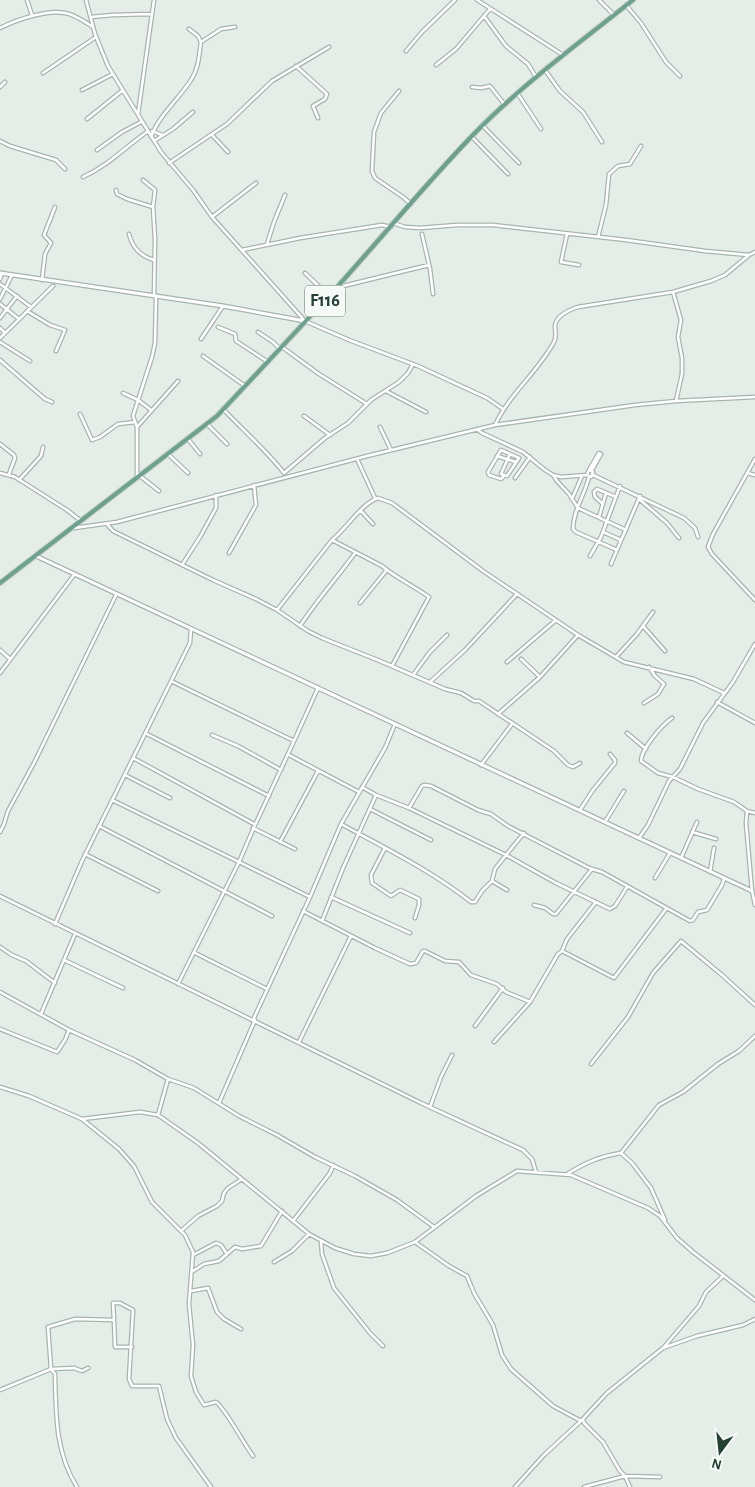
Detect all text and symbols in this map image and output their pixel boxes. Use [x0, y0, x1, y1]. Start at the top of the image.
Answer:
road number: F116 [305, 286, 345, 316]
north arrow [695, 1427, 745, 1477]
text: N [710, 1456, 723, 1472]

